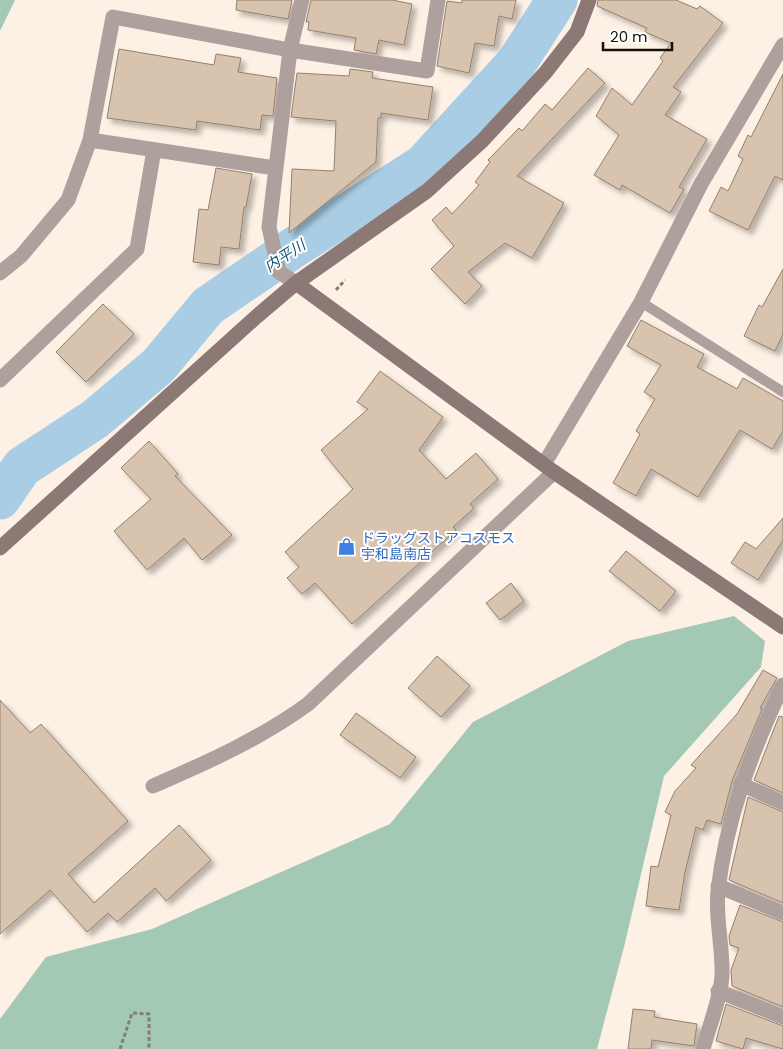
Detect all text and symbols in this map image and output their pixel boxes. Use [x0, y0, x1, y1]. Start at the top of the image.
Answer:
scale bar [603, 20, 672, 52]
text: 20 m [610, 26, 648, 47]
water label: 内平川 [260, 233, 311, 277]
place label: ドラッグストアコスモス 宇和島南店 [361, 528, 515, 564]
shop icon: ドラッグストアコスモス 宇和島南店 [337, 536, 357, 556]

